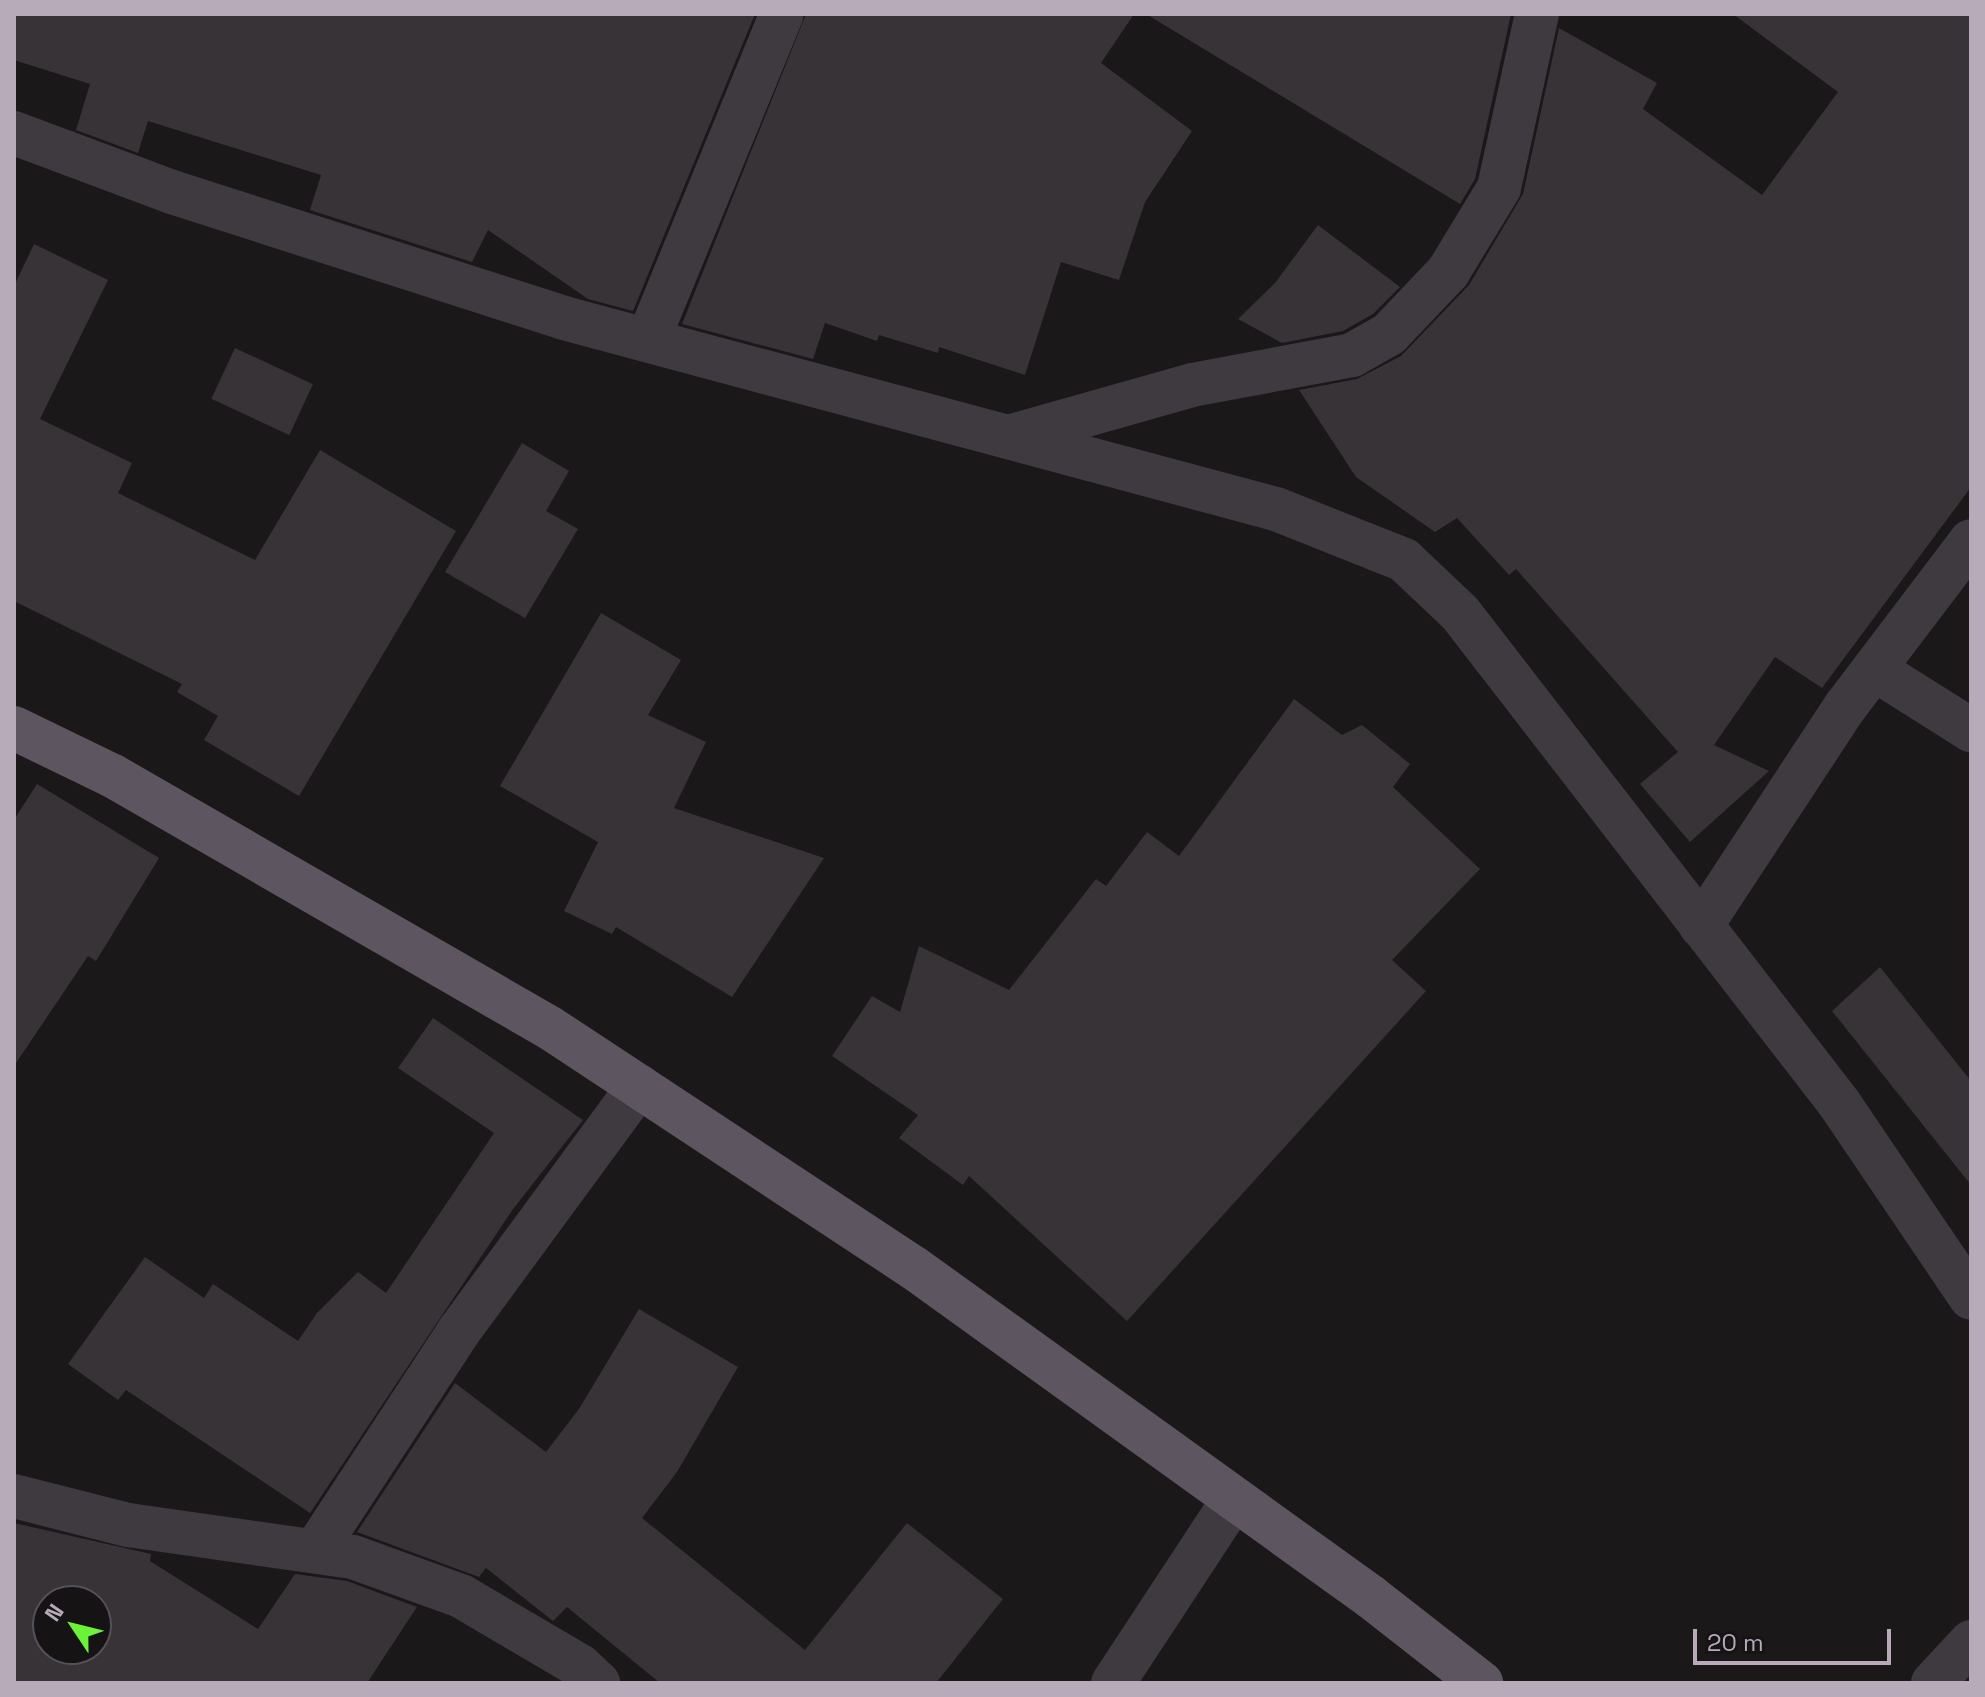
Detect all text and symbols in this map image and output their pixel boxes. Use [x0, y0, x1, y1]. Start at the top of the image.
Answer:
north arrow [32, 1585, 112, 1665]
text: N [38, 1598, 70, 1626]
scale bar [1697, 1613, 1895, 1663]
text: 20 m [1707, 1627, 1764, 1658]

